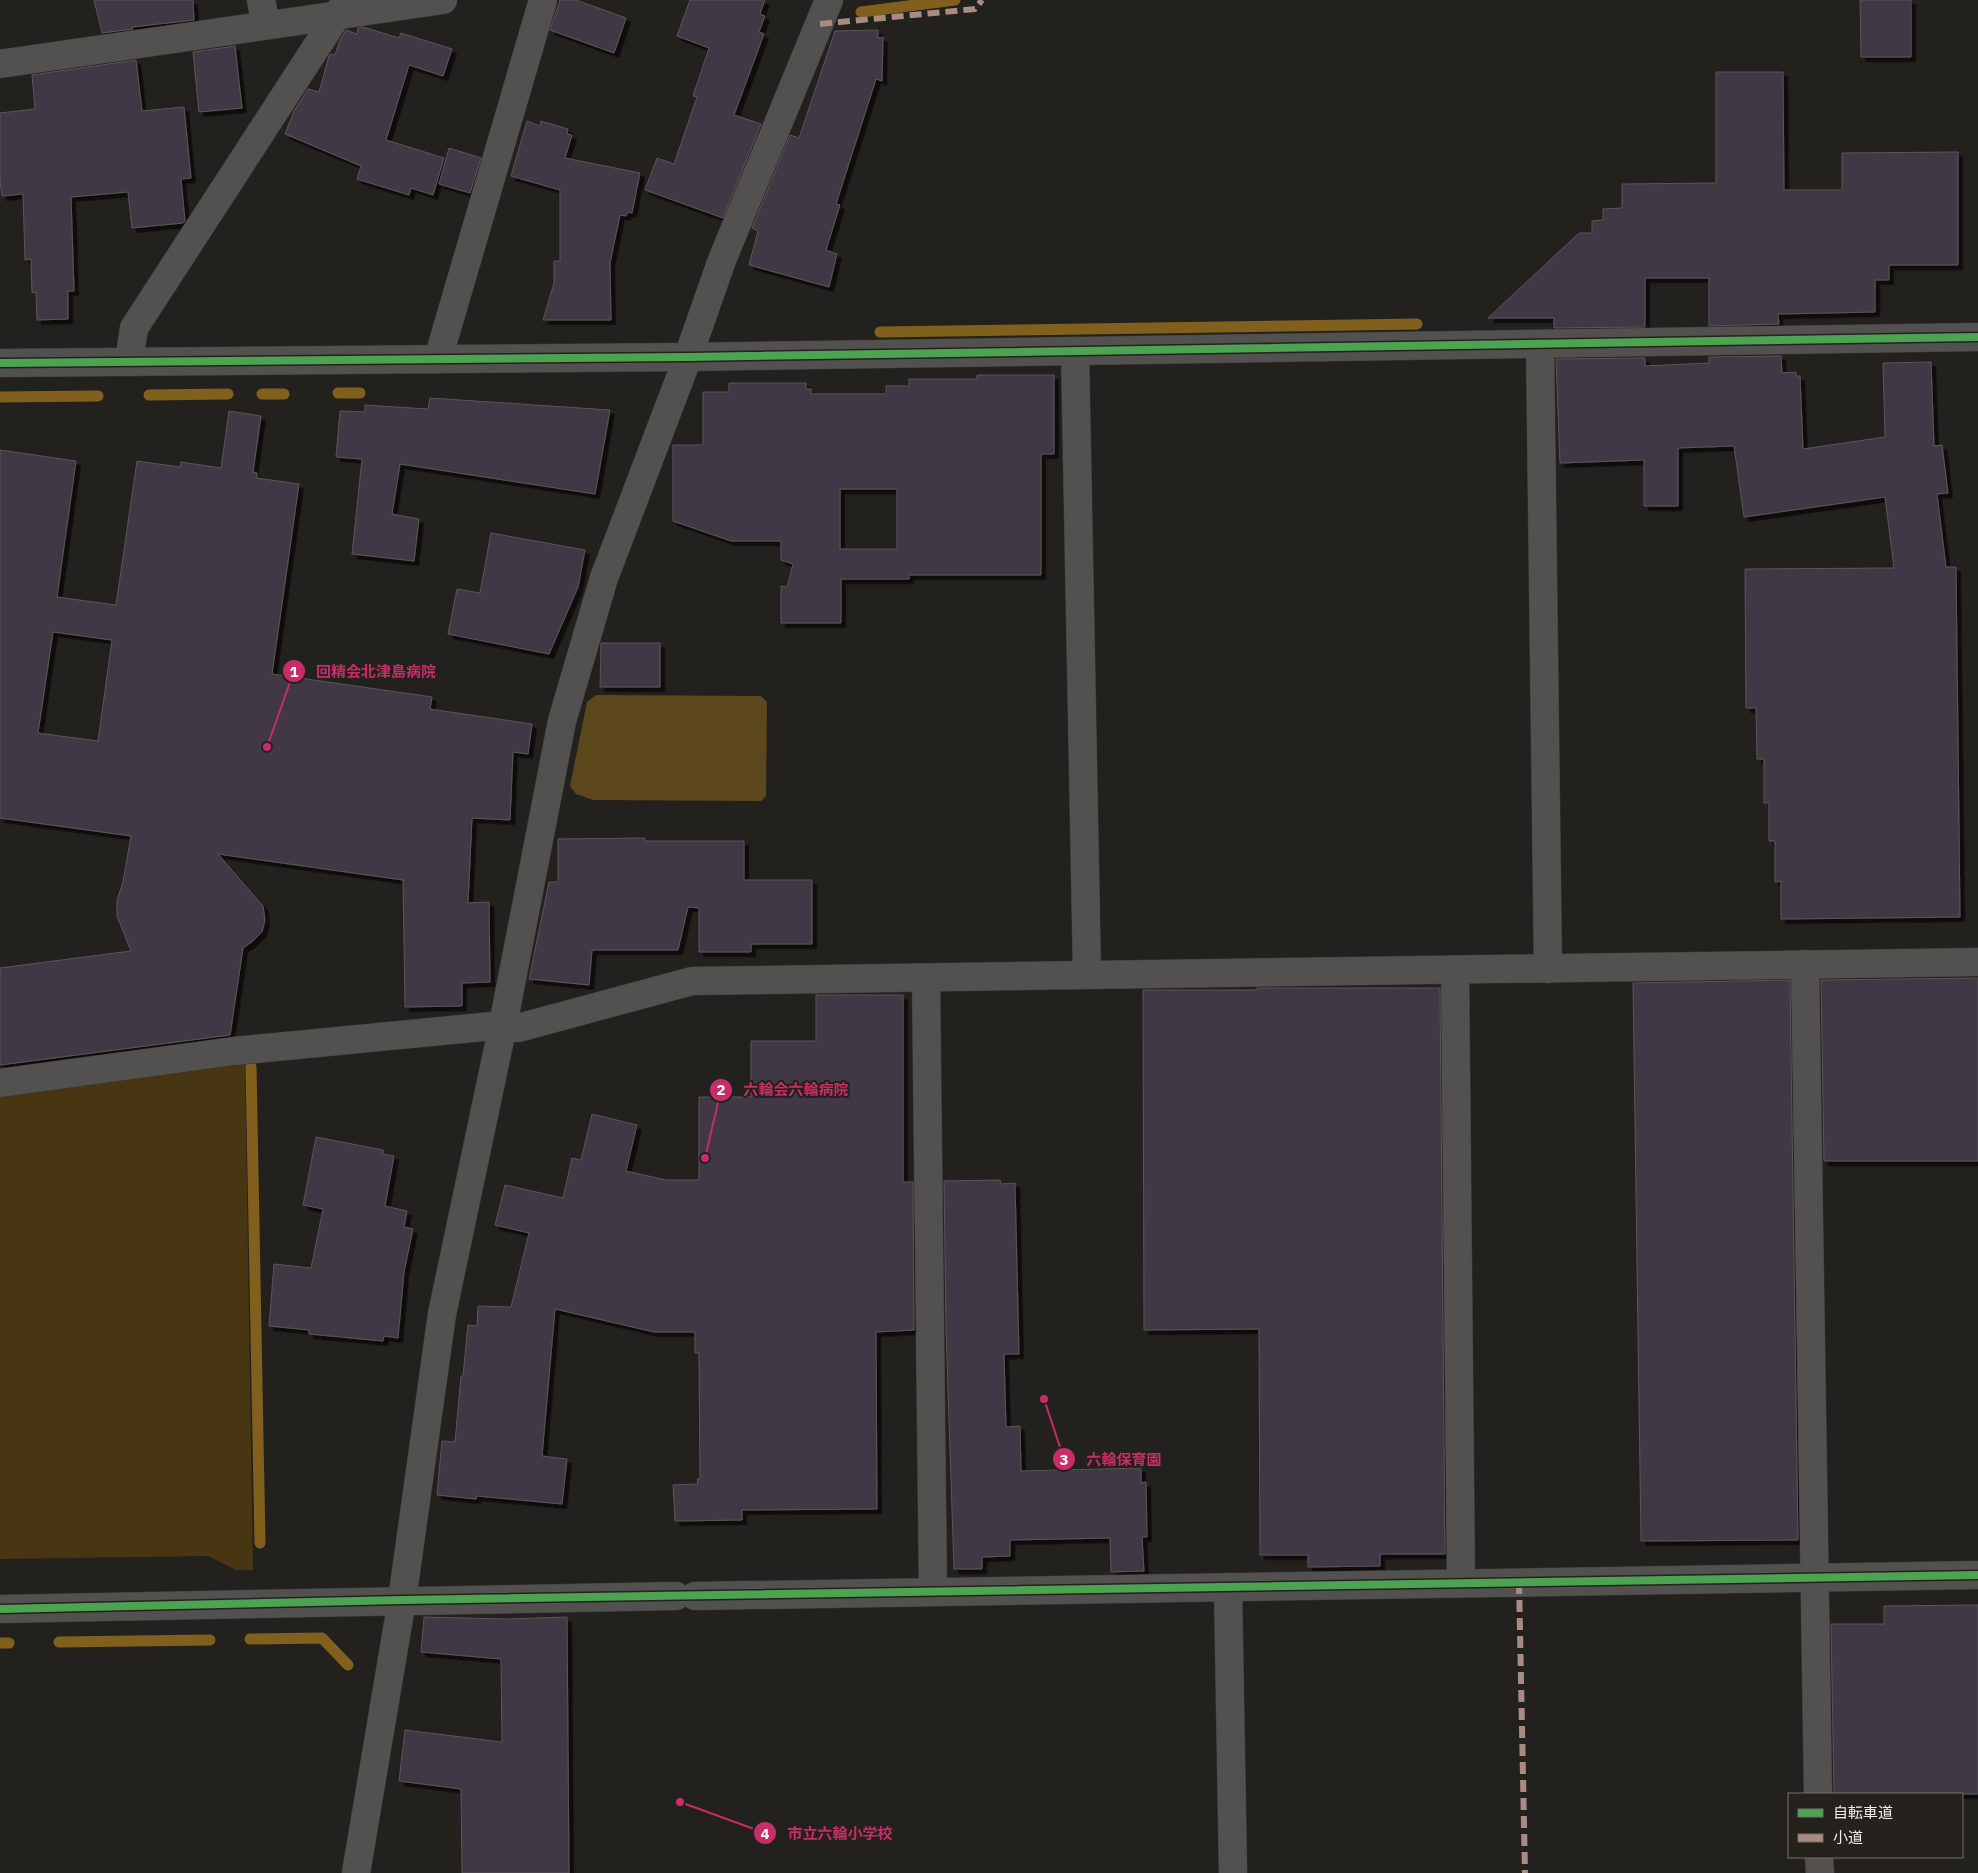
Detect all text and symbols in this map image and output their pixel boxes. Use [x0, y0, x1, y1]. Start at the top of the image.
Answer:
callout: 回精会北津島病院 [281, 656, 446, 686]
text: 1 [289, 662, 299, 681]
text: 回精会北津島病院 [316, 662, 436, 681]
callout: 六輪会六輪病院 [709, 1075, 859, 1105]
text: 2 [716, 1080, 726, 1099]
text: 六輪会六輪病院 [743, 1080, 849, 1099]
callout: 六輪保育園 [1051, 1444, 1171, 1474]
text: 3 [1059, 1450, 1069, 1469]
text: 六輪保育園 [1086, 1450, 1162, 1469]
legend [1788, 1793, 1963, 1858]
text: 自転車道 [1833, 1803, 1893, 1822]
callout: 市立六輪小学校 [752, 1818, 902, 1848]
text: 4 [760, 1824, 770, 1843]
text: 市立六輪小学校 [787, 1824, 893, 1843]
text: 小道 [1833, 1828, 1863, 1847]

